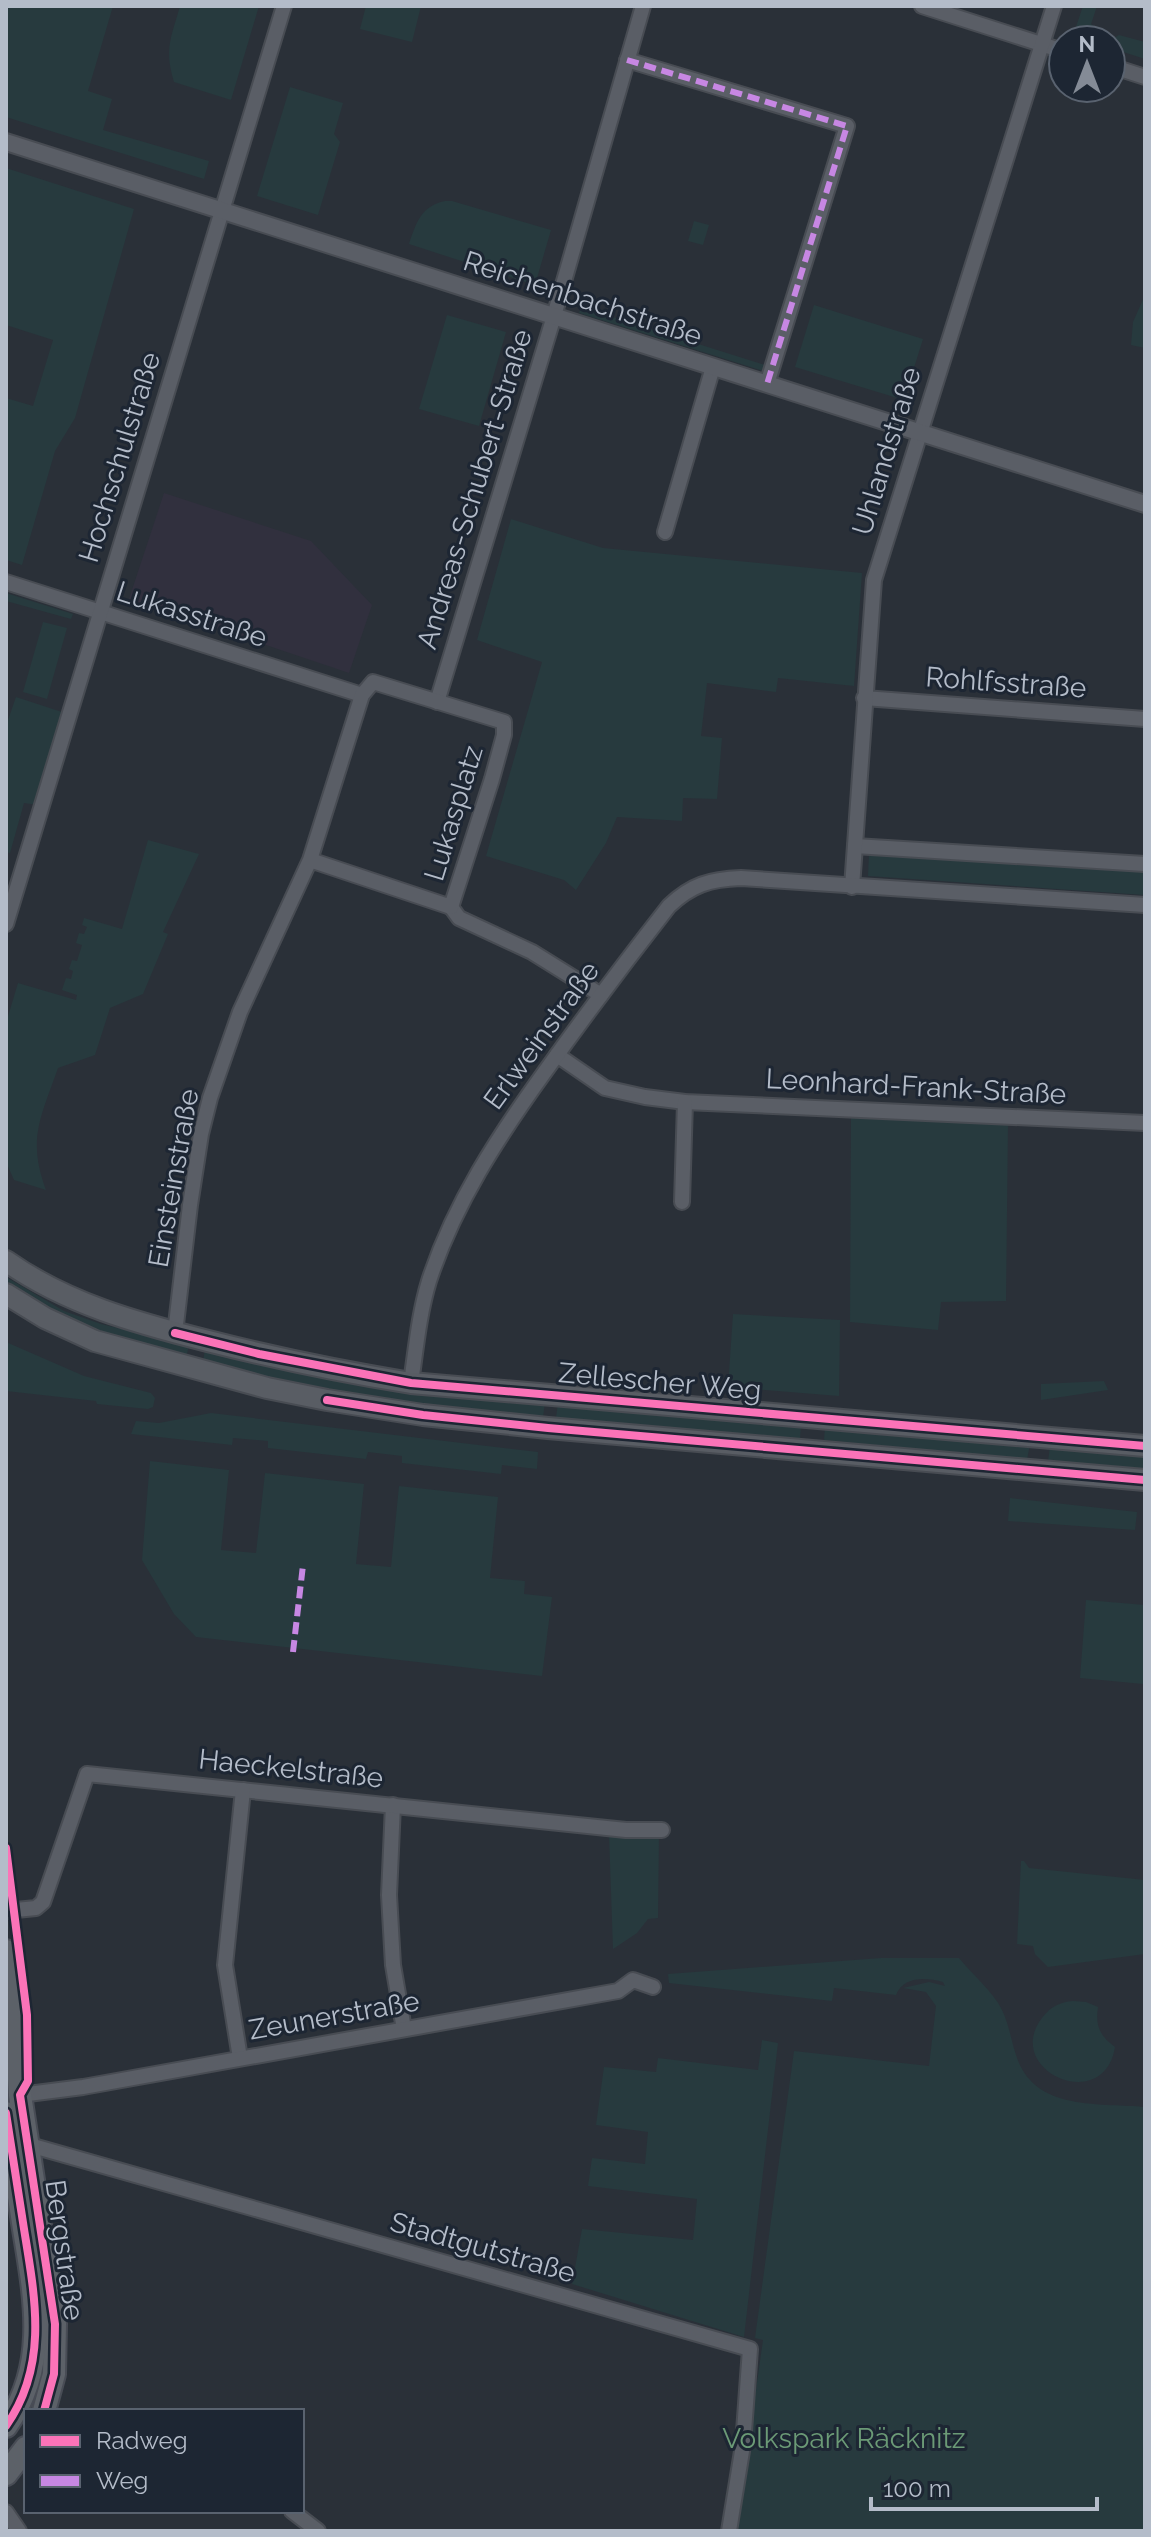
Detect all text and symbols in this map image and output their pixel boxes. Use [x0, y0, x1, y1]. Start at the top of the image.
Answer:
north arrow [1047, 24, 1127, 104]
text: N [1079, 31, 1095, 57]
street label: Reichenbachstraße [459, 244, 706, 353]
street label: Andreas-Schubert-Straße [410, 326, 539, 653]
street label: Hochschulstraße [72, 348, 167, 566]
street label: Uhlandstraße [845, 363, 928, 539]
street label: Lukasstraße [112, 575, 271, 654]
street label: Rohlfsstraße [925, 660, 1087, 705]
street label: Lukasplatz [417, 742, 490, 885]
street label: Erlweinstraße [477, 955, 606, 1116]
street label: Leonhard-Frank-Straße [765, 1062, 1067, 1111]
street label: Einsteinstraße [142, 1086, 205, 1270]
street label: Zellescher Weg [557, 1356, 763, 1407]
street label: Haeckelstraße [197, 1742, 385, 1795]
street label: Zeunerstraße [246, 1984, 422, 2047]
street label: Bergstraße [38, 2178, 91, 2322]
street label: Stadtgutstraße [386, 2205, 579, 2290]
legend [24, 2409, 304, 2513]
park label: Volkspark Räcknitz [722, 2422, 966, 2455]
text: Radweg [96, 2426, 188, 2455]
scale bar [871, 2461, 1097, 2511]
text: Weg [96, 2466, 148, 2495]
text: 100 m [883, 2474, 951, 2503]

